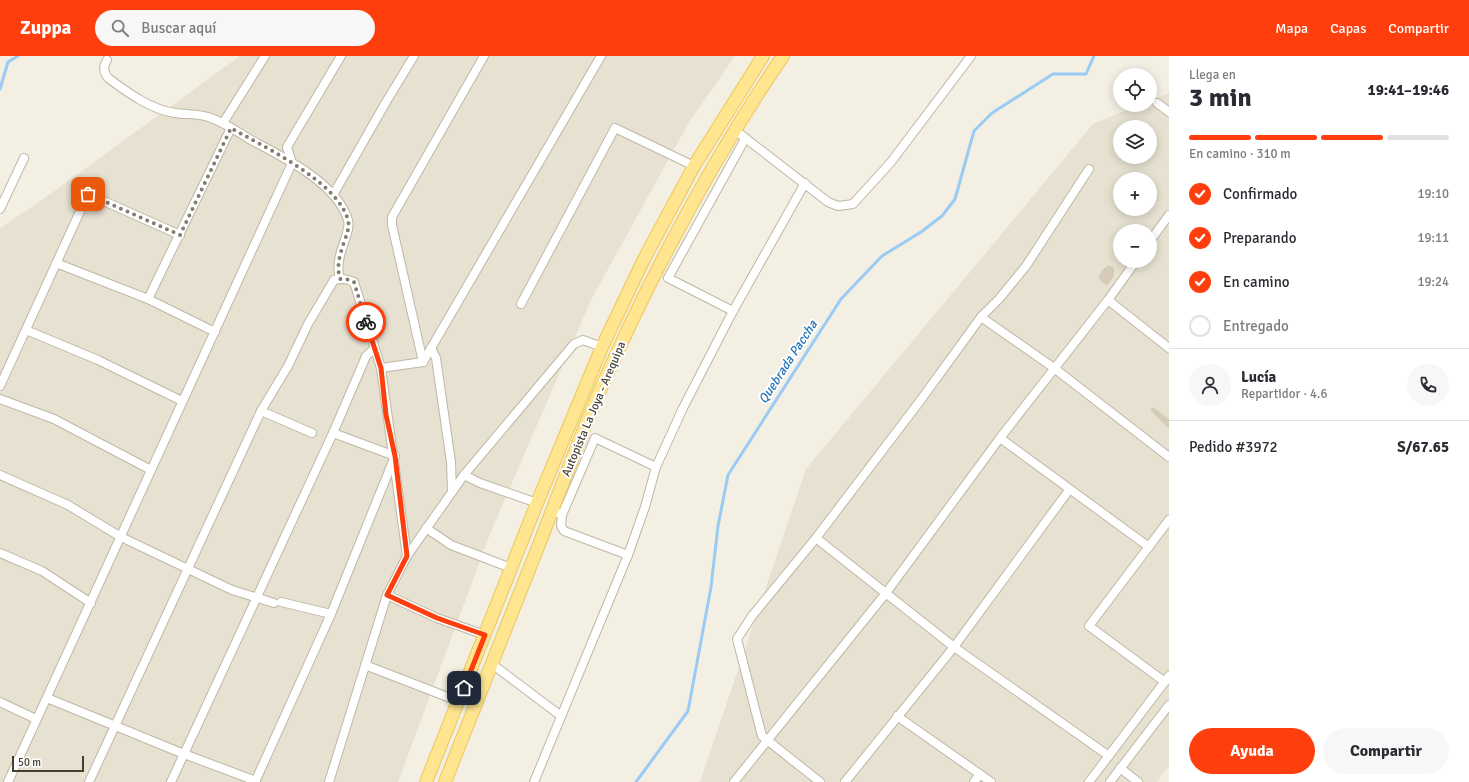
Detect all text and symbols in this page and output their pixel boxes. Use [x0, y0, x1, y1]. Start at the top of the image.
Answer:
search box [95, 10, 375, 46]
text: Zuppa [20, 16, 71, 40]
icon: search [109, 17, 131, 39]
text: Buscar aquí [141, 19, 216, 37]
text: Mapa [1275, 20, 1308, 37]
text: Capas [1330, 20, 1366, 37]
text: Compartir [1388, 20, 1449, 37]
text: Llega en [1189, 67, 1236, 83]
map controls [1113, 68, 1157, 268]
button: locate [1113, 68, 1157, 112]
text: 19:41–19:46 [1368, 81, 1449, 99]
text: 3 min [1189, 82, 1252, 114]
button: layers [1113, 120, 1157, 164]
text: En camino · 310 m [1189, 146, 1291, 162]
button: + [1113, 172, 1157, 216]
pin [71, 177, 105, 211]
icon: bag [77, 183, 99, 205]
icon: check [1189, 183, 1211, 205]
text: Confirmado [1223, 185, 1297, 203]
text: 19:10 [1417, 186, 1449, 202]
button: − [1113, 224, 1157, 268]
icon: check [1189, 227, 1211, 249]
text: Preparando [1223, 229, 1297, 247]
text: 19:11 [1417, 230, 1449, 246]
icon: check [1189, 271, 1211, 293]
text: En camino [1223, 273, 1290, 291]
text: 19:24 [1417, 274, 1449, 290]
courier [346, 302, 386, 342]
icon: bike [355, 311, 377, 333]
water label: Quebrada Paccha [755, 317, 821, 407]
text: Entregado [1223, 317, 1289, 335]
street label: Autopista La Joya - Arequipa [559, 339, 629, 479]
button: person [1189, 364, 1231, 406]
button: phone [1407, 364, 1449, 406]
text: Lucía [1241, 368, 1276, 386]
text: Repartidor · 4.6 [1241, 386, 1327, 402]
text: Pedido #3972 [1189, 438, 1278, 456]
text: S/67.65 [1397, 438, 1449, 456]
pin [447, 671, 481, 705]
icon: home [453, 677, 475, 699]
button: Ayuda [1189, 728, 1315, 774]
button: Compartir [1323, 728, 1449, 774]
scale bar [12, 754, 84, 773]
text: 50 m [18, 756, 41, 769]

